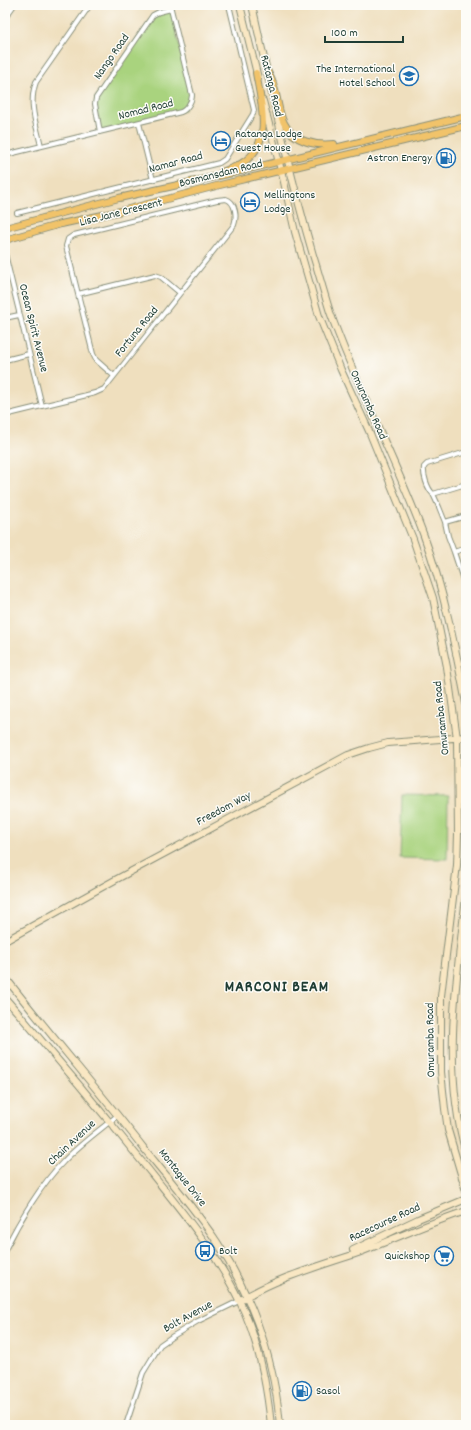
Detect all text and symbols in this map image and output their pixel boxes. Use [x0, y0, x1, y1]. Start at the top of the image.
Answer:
scale bar [325, 18, 403, 44]
text: 100 m [331, 25, 358, 42]
street label: Nango Road [90, 30, 134, 84]
street label: Ratanga Road [255, 53, 287, 119]
place label: The International Hotel School [316, 61, 395, 92]
school or university icon: The International Hotel School [398, 65, 420, 87]
street label: Nomad Road [117, 95, 175, 125]
place label: Ratanga Lodge Guest House [235, 126, 302, 157]
hotel icon: Ratanga Lodge Guest House [210, 130, 232, 152]
fuel station icon: Astron Energy [435, 147, 457, 169]
street label: Namar Road [147, 148, 205, 178]
place label: Astron Energy [367, 150, 433, 167]
street label: Bosmansdam Road [178, 155, 264, 193]
place label: Mellingtons Lodge [264, 187, 315, 218]
hotel icon: Mellingtons Lodge [239, 191, 261, 213]
street label: Lisa Jane Crescent [78, 194, 165, 232]
street label: Ocean Spirit Avenue [14, 282, 52, 374]
street label: Fortuna Road [111, 303, 163, 361]
street label: Omuramba Road [345, 367, 391, 443]
street label: Omuramba Road [430, 680, 454, 756]
street label: Freedom Way [194, 787, 255, 831]
district label: MARCONI BEAM [225, 976, 329, 999]
street label: Omuramba Road [422, 1003, 440, 1077]
street label: Chain Avenue [44, 1116, 100, 1170]
street label: Montague Drive [154, 1145, 210, 1211]
street label: Racecourse Road [347, 1199, 423, 1247]
bus stop icon: Bolt [194, 1240, 216, 1262]
place label: Bolt [219, 1243, 238, 1260]
supermarket icon: Quickshop [433, 1245, 455, 1267]
place label: Quickshop [384, 1248, 430, 1265]
street label: Bolt Avenue [160, 1296, 216, 1338]
fuel station icon: Sasol [291, 1380, 313, 1402]
place label: Sasol [316, 1383, 340, 1400]

